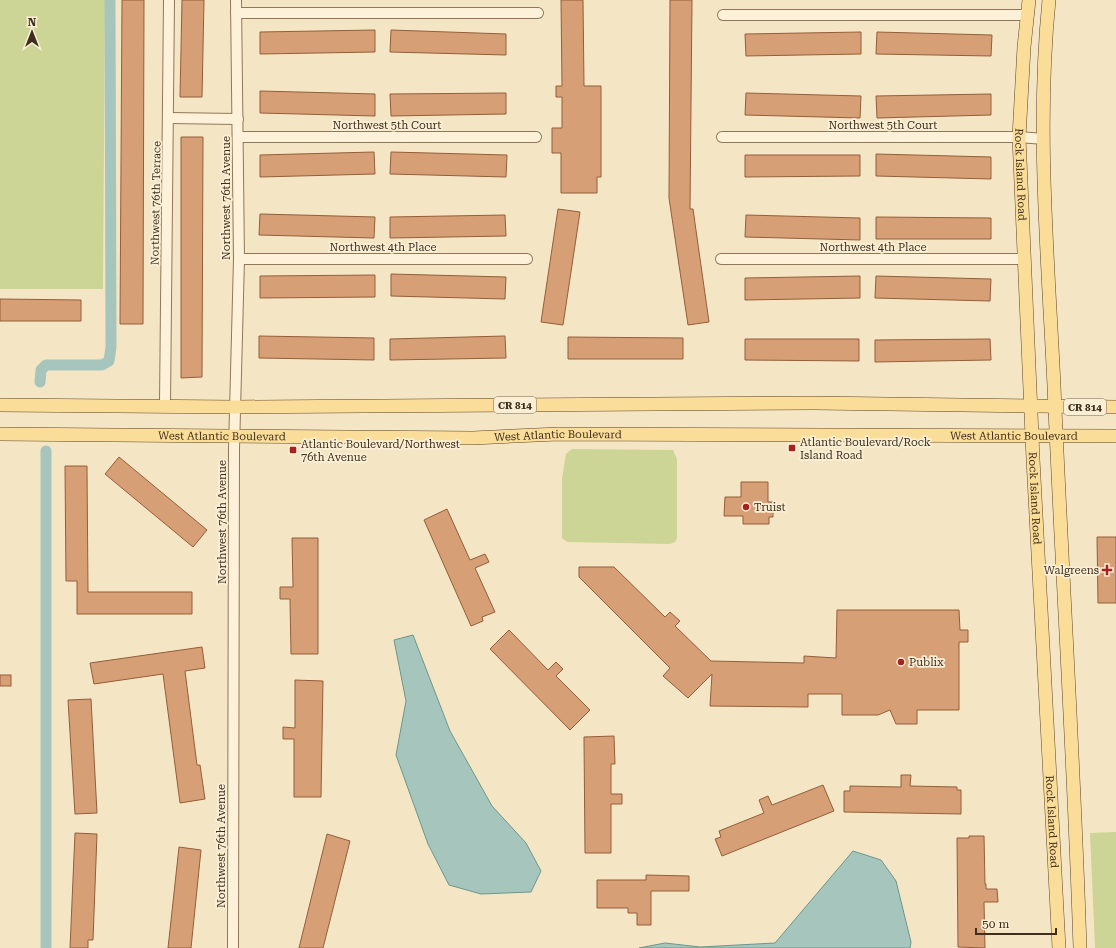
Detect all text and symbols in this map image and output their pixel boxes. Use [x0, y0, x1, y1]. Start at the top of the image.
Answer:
north arrow [12, 12, 52, 52]
text: N [28, 16, 37, 29]
street label: Northwest 5th Court [333, 119, 441, 132]
street label: Northwest 5th Court [829, 119, 937, 132]
street label: Rock Island Road [1012, 128, 1029, 221]
street label: Northwest 76th Avenue [220, 136, 233, 260]
street label: Northwest 76th Terrace [148, 141, 164, 265]
street label: Northwest 4th Place [330, 241, 436, 254]
street label: Northwest 4th Place [820, 241, 926, 254]
road number: CR 814 [494, 397, 536, 413]
road number: CR 814 [1064, 399, 1106, 415]
street label: West Atlantic Boulevard [494, 427, 622, 443]
street label: West Atlantic Boulevard [158, 429, 286, 443]
street label: West Atlantic Boulevard [950, 429, 1078, 442]
place label: Atlantic Boulevard/Rock Island Road [800, 436, 931, 462]
place label: Atlantic Boulevard/Northwest 76th Avenue [301, 438, 460, 464]
marker: Atlantic Boulevard/Rock Island Road [787, 443, 797, 453]
marker: Atlantic Boulevard/Northwest 76th Avenue [288, 445, 298, 455]
street label: Rock Island Road [1026, 452, 1044, 545]
street label: Northwest 76th Avenue [216, 460, 229, 584]
place label: Truist [754, 501, 786, 514]
marker: Truist [741, 502, 751, 512]
place label: Walgreens [1044, 564, 1099, 577]
marker: Walgreens [1102, 565, 1112, 575]
place label: Publix [909, 656, 944, 669]
marker: Publix [896, 657, 906, 667]
street label: Rock Island Road [1043, 775, 1061, 869]
street label: Northwest 76th Avenue [215, 784, 228, 908]
scale bar [976, 910, 1056, 936]
text: 50 m [982, 917, 1009, 931]

